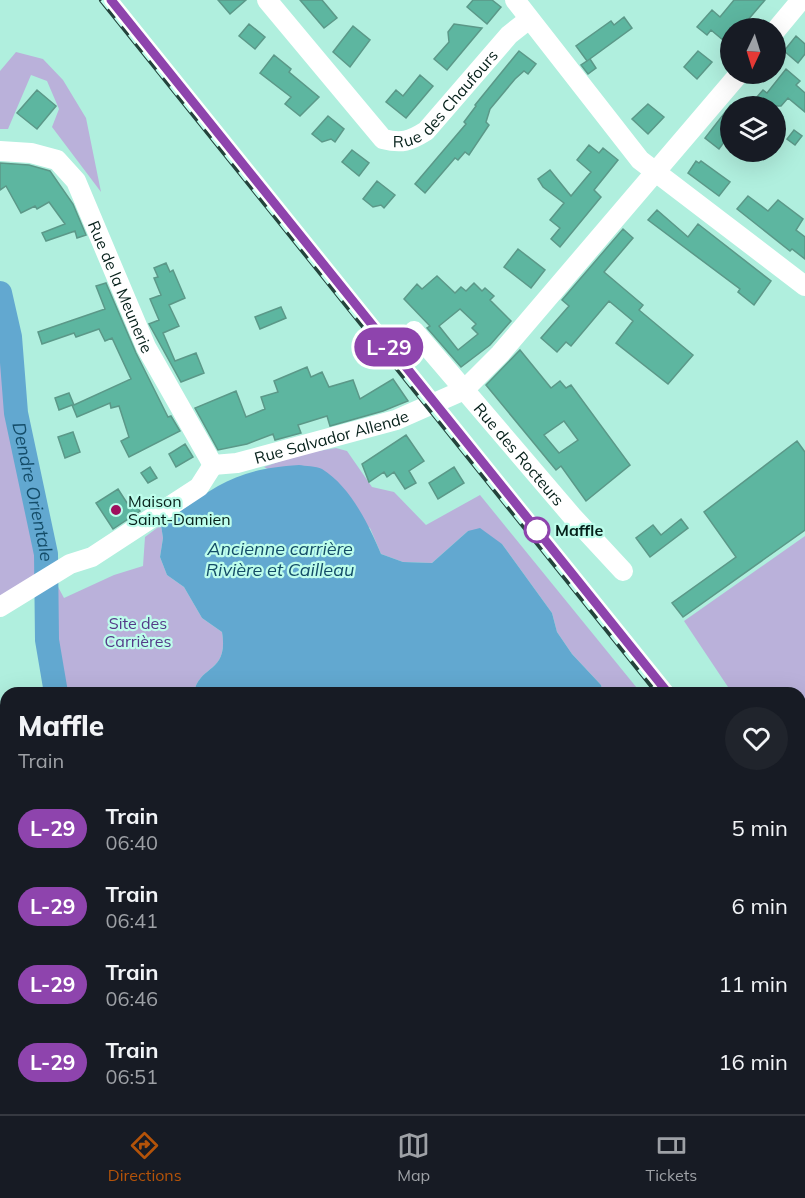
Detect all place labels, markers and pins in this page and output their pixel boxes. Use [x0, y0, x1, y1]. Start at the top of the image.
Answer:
place label: Maison Saint-Damien [128, 491, 231, 529]
marker: Maison Saint-Damien [109, 503, 123, 517]
marker: Maffle [524, 517, 550, 543]
place label: Maffle [555, 520, 603, 540]

